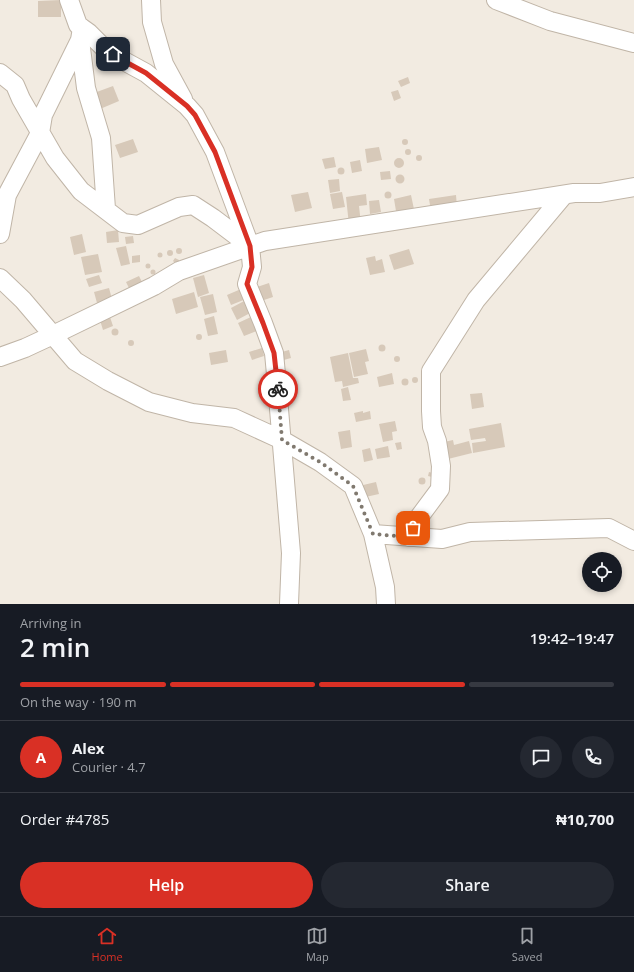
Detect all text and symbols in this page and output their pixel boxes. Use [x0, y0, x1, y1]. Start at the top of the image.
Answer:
pin [96, 37, 130, 71]
icon: home [102, 43, 124, 65]
courier [258, 369, 298, 409]
icon: bike [267, 378, 289, 400]
pin [396, 511, 430, 545]
icon: bag [402, 517, 424, 539]
map controls [582, 552, 622, 592]
button: locate [582, 552, 622, 592]
text: Arriving in [20, 614, 82, 632]
text: 19:42–19:47 [530, 628, 614, 648]
text: 2 min [20, 629, 90, 665]
text: On the way · 190 m [20, 693, 136, 711]
button: chat [520, 736, 562, 778]
button: phone [572, 736, 614, 778]
text: Alex [72, 738, 104, 758]
text: A [36, 747, 46, 767]
text: Courier · 4.7 [72, 758, 146, 776]
text: Order #4785 [20, 809, 109, 829]
text: ₦10,700 [556, 809, 614, 829]
button: Help [20, 862, 313, 908]
button: Share [321, 862, 614, 908]
tab: Home [92, 925, 123, 964]
tab: Map [306, 925, 329, 964]
tab: Saved [512, 925, 542, 964]

